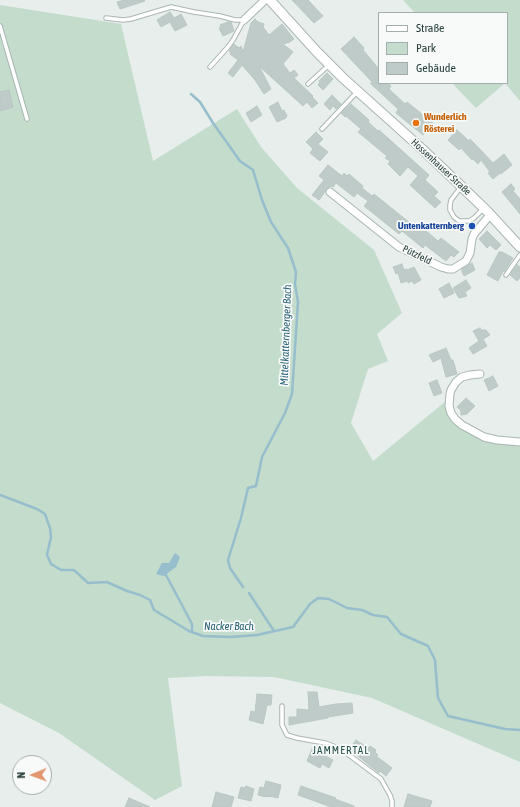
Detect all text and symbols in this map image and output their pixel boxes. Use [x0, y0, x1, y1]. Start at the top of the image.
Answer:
legend [378, 12, 508, 84]
text: Straße [416, 21, 444, 35]
text: Park [416, 41, 436, 55]
text: Gebäude [416, 61, 456, 75]
place label: Wunderlich Rösterei [424, 111, 467, 134]
marker: Wunderlich Rösterei [411, 118, 421, 128]
street label: Hossenhauser Straße [409, 136, 473, 198]
place label: Untenkatternberg [398, 220, 464, 232]
marker: Untenkatternberg [467, 221, 477, 231]
street label: Pützfeld [401, 243, 433, 267]
water label: Mittelkatternberger Bach [278, 284, 294, 386]
water label: Nacker Bach [204, 620, 254, 634]
district label: JAMMERTAL [313, 744, 369, 758]
north arrow [12, 755, 52, 795]
text: N [15, 772, 27, 779]

